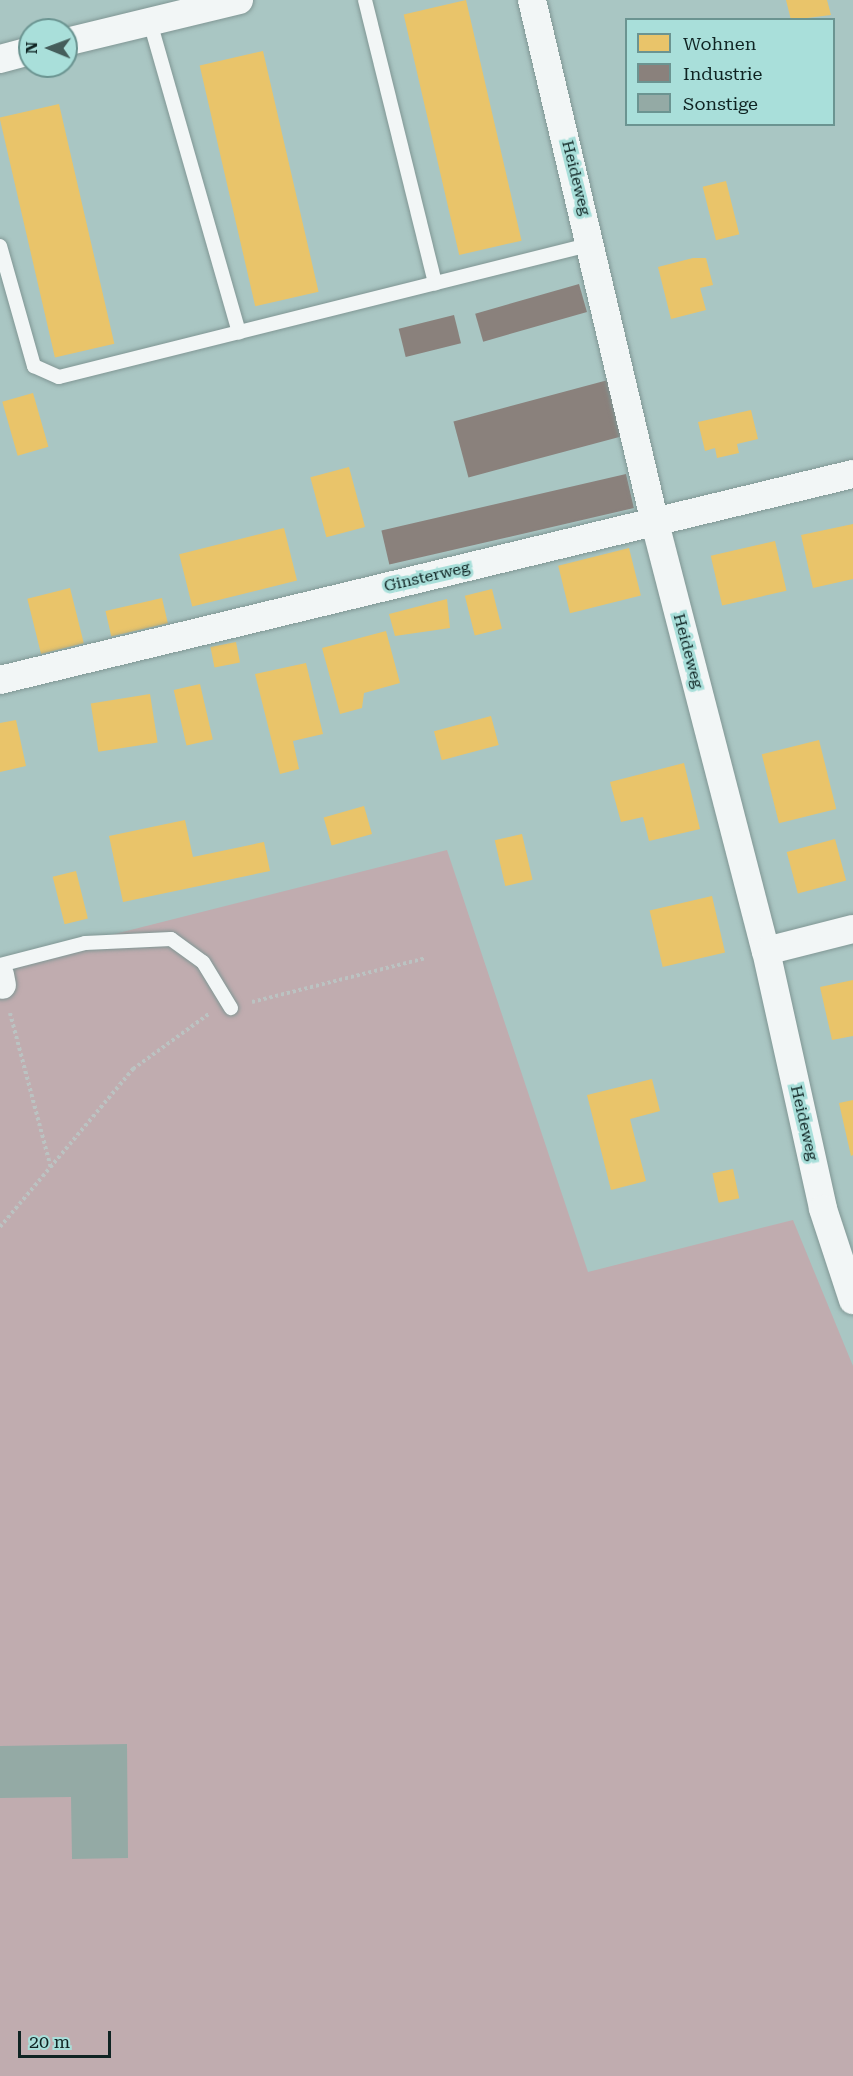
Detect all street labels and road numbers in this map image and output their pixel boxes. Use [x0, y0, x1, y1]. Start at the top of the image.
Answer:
street label: Heideweg [557, 138, 595, 218]
street label: Ginsterweg [382, 558, 472, 596]
street label: Heideweg [669, 612, 707, 690]
street label: Heideweg [786, 1084, 822, 1162]

